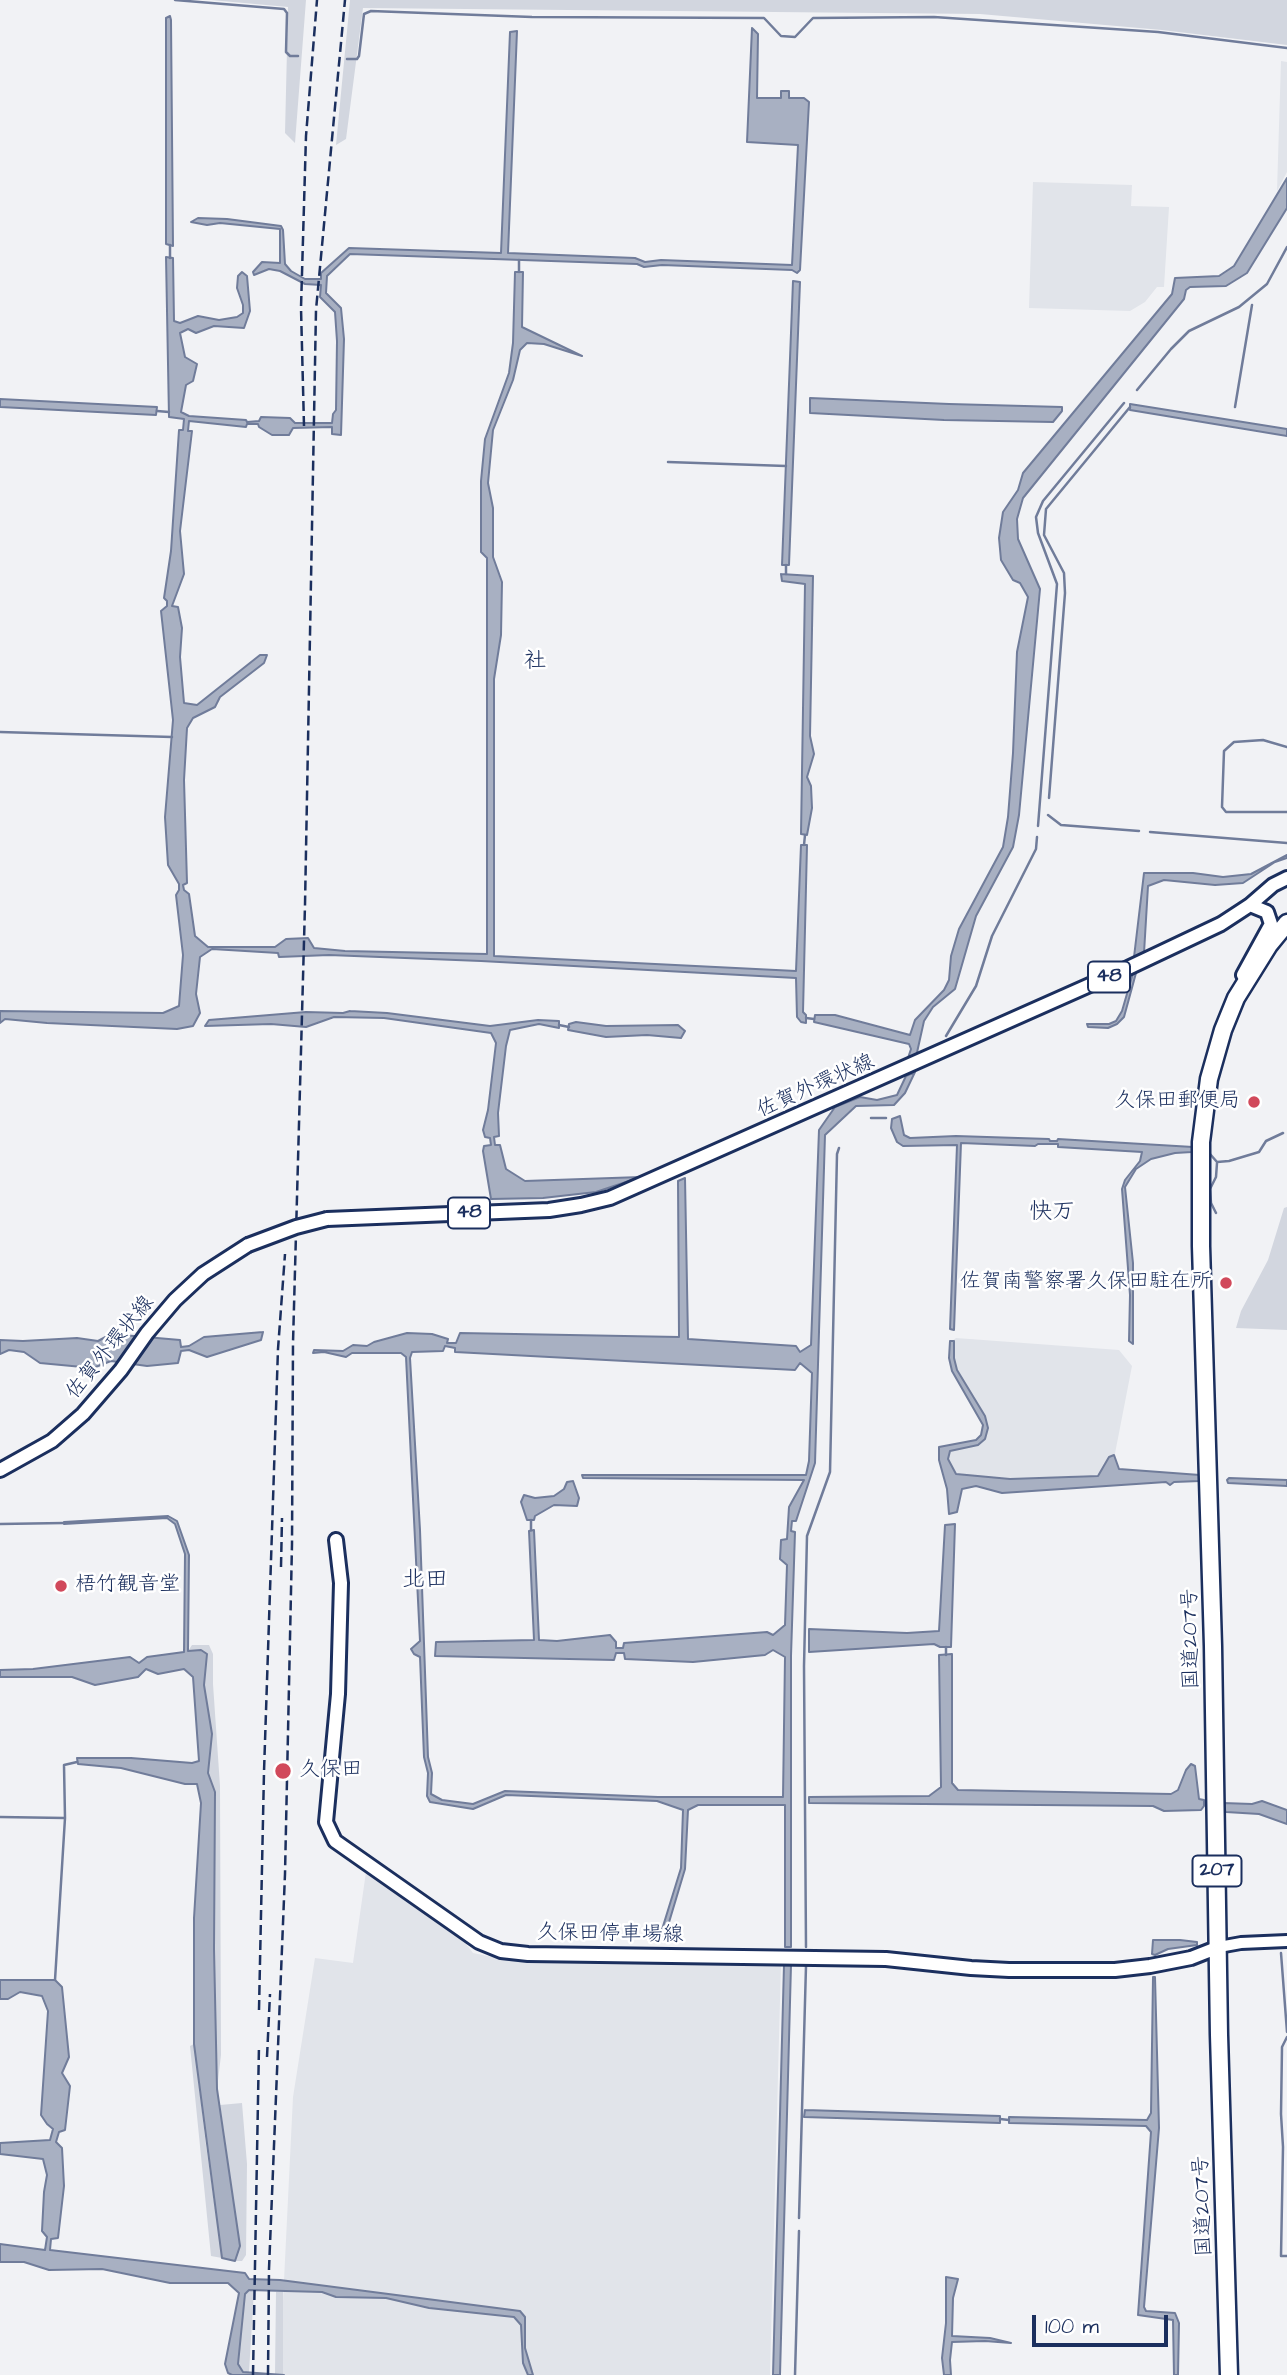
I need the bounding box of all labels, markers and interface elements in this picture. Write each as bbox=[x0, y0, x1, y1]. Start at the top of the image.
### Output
district label: 社 bbox=[524, 648, 546, 676]
road number: 48 bbox=[1088, 962, 1130, 993]
street label: 佐賀外環状線 bbox=[753, 1050, 879, 1124]
place label: 久保田郵便局 bbox=[1114, 1089, 1240, 1115]
marker: 久保田郵便局 bbox=[1246, 1094, 1262, 1110]
road number: 48 bbox=[448, 1198, 490, 1228]
district label: 快万 bbox=[1029, 1199, 1075, 1227]
place label: 佐賀南警察署久保田駐在所 bbox=[960, 1270, 1212, 1296]
marker: 佐賀南警察署久保田駐在所 bbox=[1218, 1275, 1234, 1291]
street label: 佐賀外環状線 bbox=[62, 1291, 160, 1405]
district label: 北田 bbox=[402, 1567, 448, 1595]
place label: 梧竹観音堂 bbox=[75, 1573, 180, 1599]
marker: 梧竹観音堂 bbox=[53, 1578, 69, 1594]
street label: 国道207号 bbox=[1179, 1588, 1205, 1690]
place label: 久保田 bbox=[299, 1758, 362, 1784]
marker: 久保田 bbox=[273, 1761, 293, 1781]
road number: 207 bbox=[1192, 1856, 1242, 1886]
street label: 久保田停車場線 bbox=[536, 1921, 684, 1949]
street label: 国道207号 bbox=[1190, 2155, 1218, 2257]
scale bar bbox=[1035, 2302, 1172, 2346]
text: 100 m bbox=[1045, 2312, 1099, 2341]

